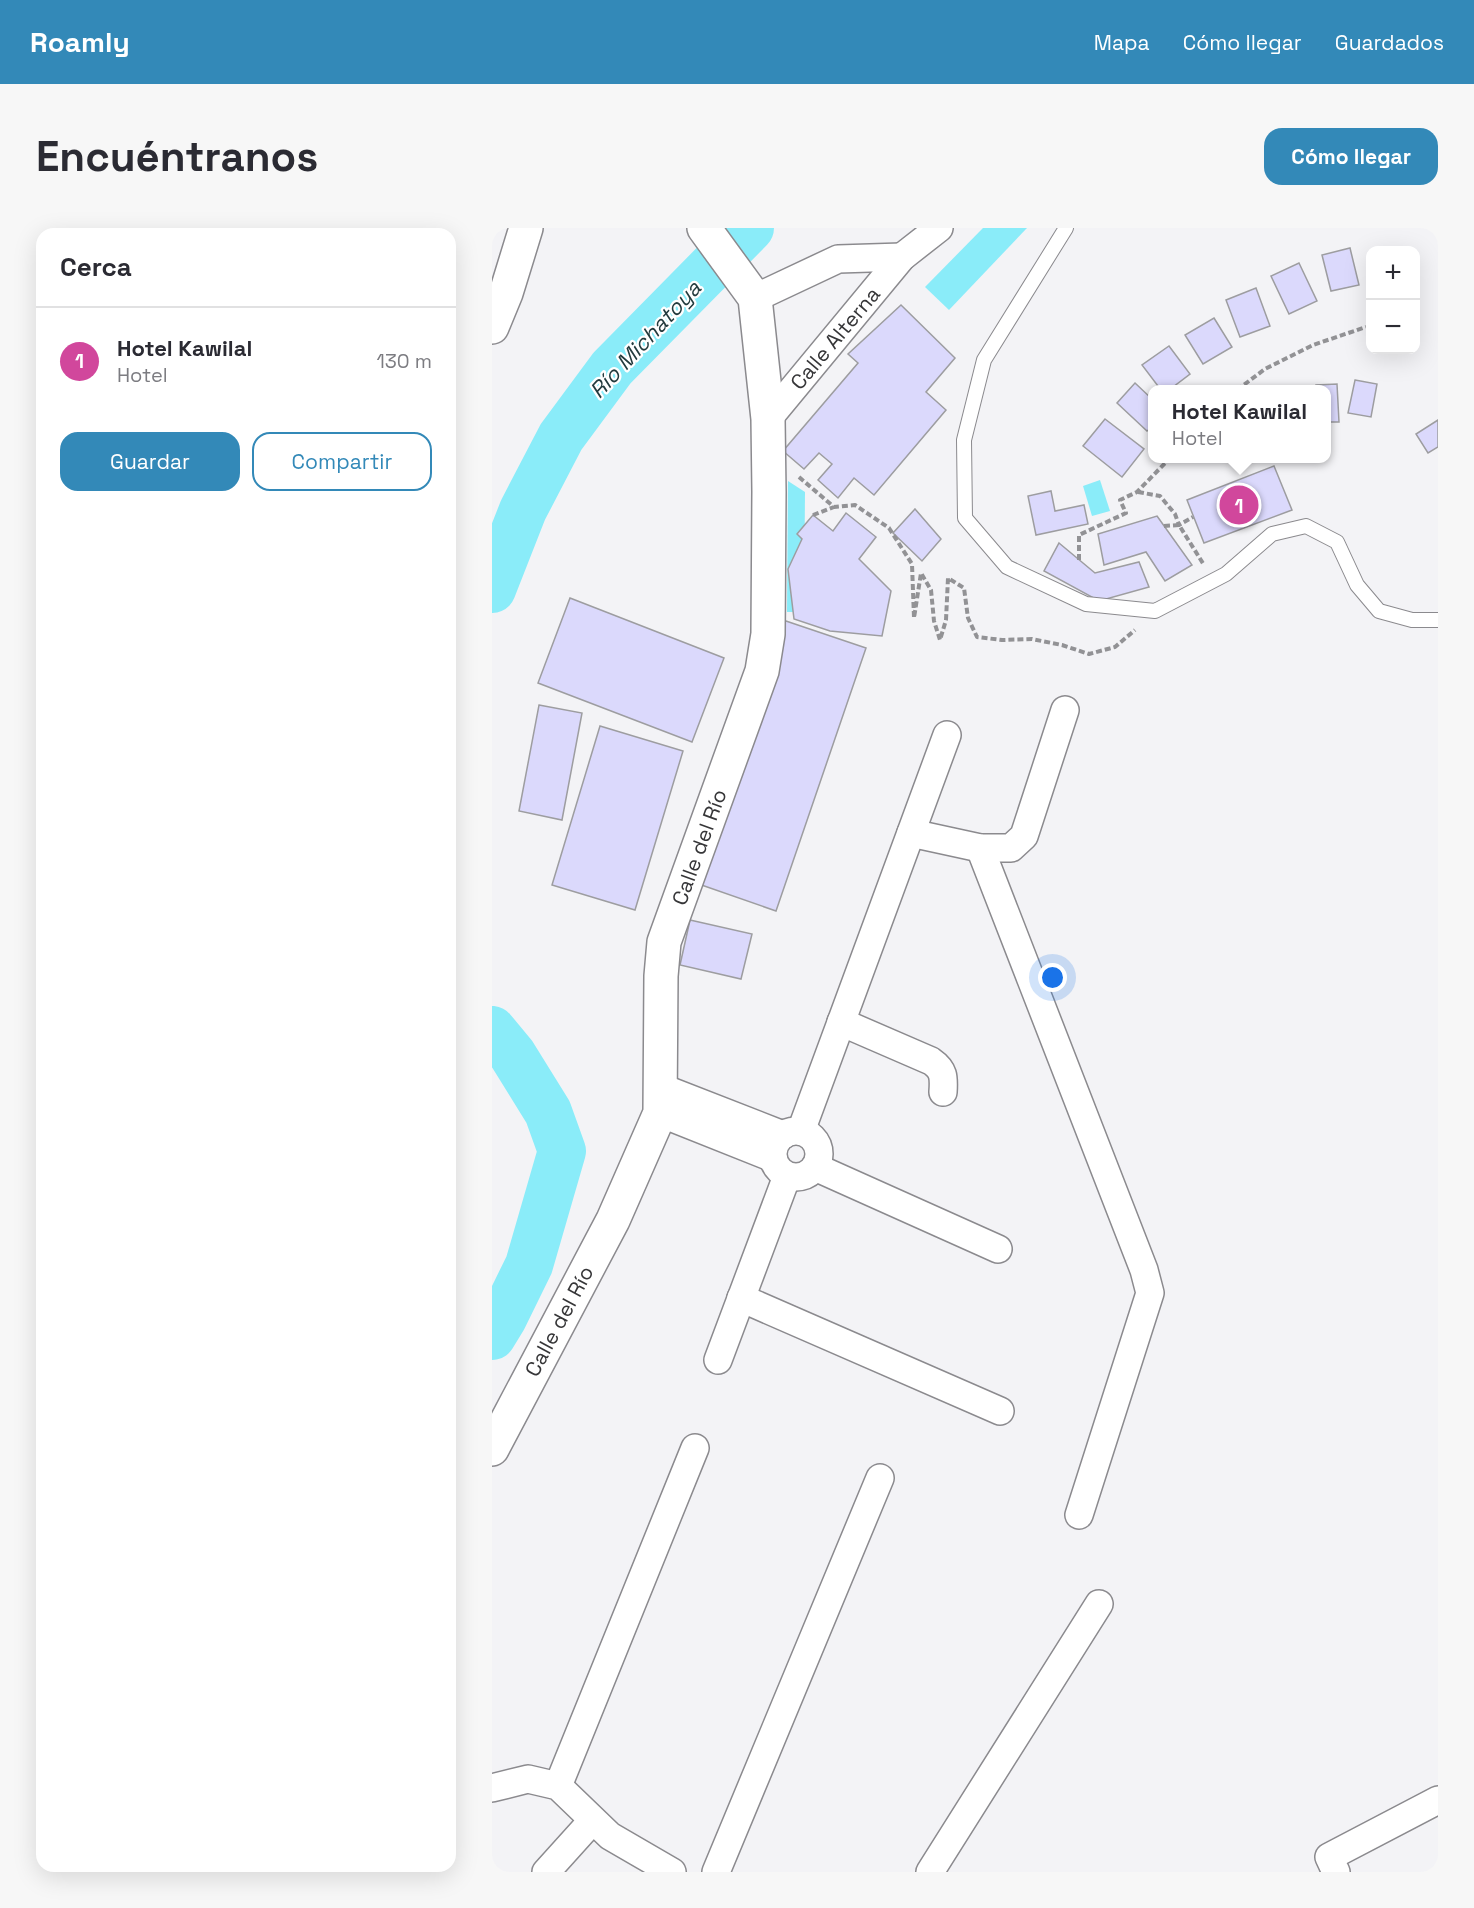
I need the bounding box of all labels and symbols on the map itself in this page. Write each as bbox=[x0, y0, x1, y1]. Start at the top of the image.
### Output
water label: Río Michatoya bbox=[583, 274, 707, 404]
street label: Calle Alterna bbox=[784, 281, 886, 395]
pin: 1 bbox=[1220, 482, 1258, 528]
street label: Calle del Río bbox=[666, 785, 732, 909]
your location bbox=[1038, 963, 1067, 992]
street label: Calle del Río bbox=[519, 1261, 599, 1381]

